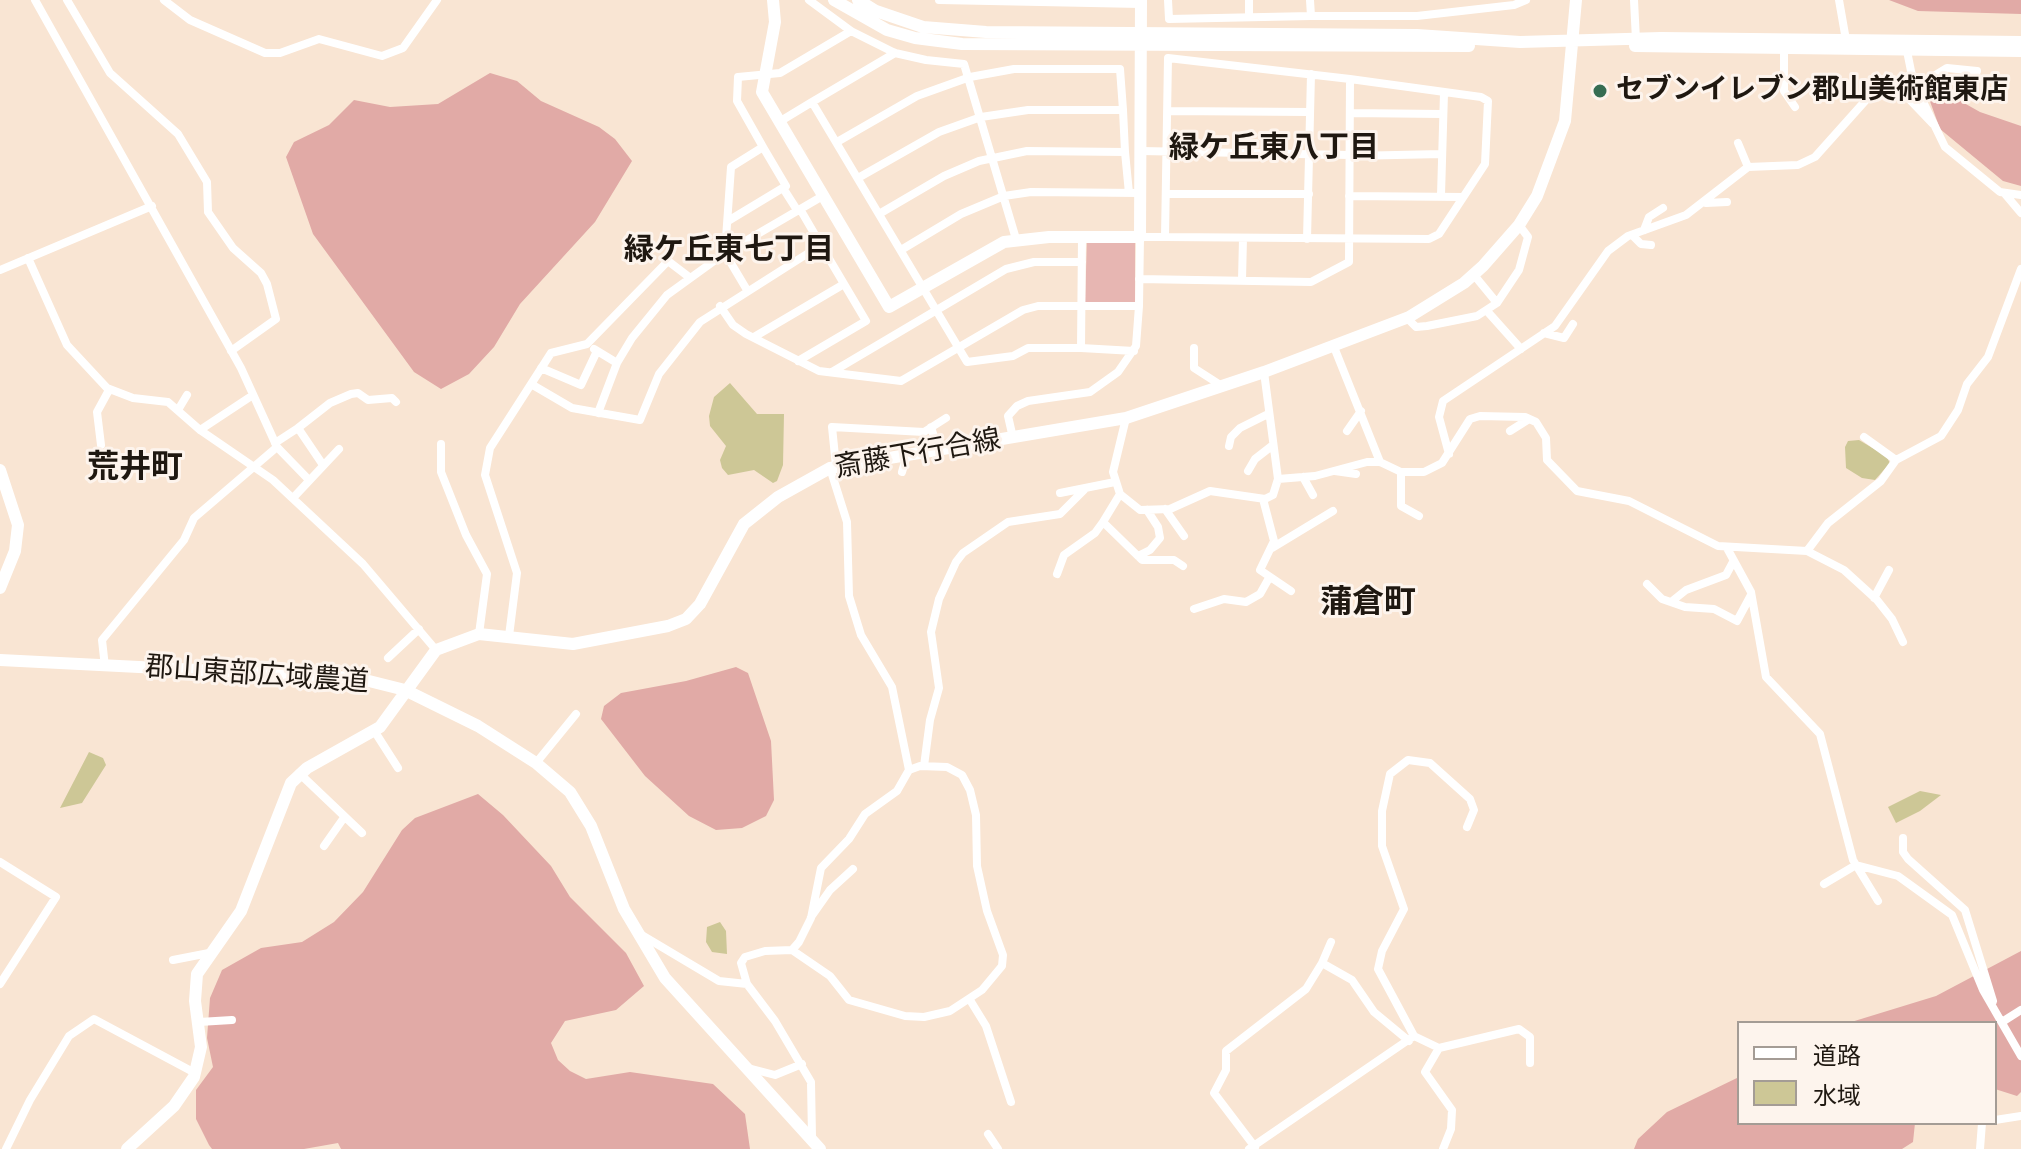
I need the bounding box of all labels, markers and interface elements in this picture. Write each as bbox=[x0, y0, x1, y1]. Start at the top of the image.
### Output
place label: セブンイレブン郡山美術館東店 bbox=[1616, 74, 2008, 108]
marker: セブンイレブン郡山美術館東店 bbox=[1591, 82, 1609, 100]
district label: 緑ケ丘東八丁目 bbox=[1169, 131, 1379, 167]
district label: 緑ケ丘東七丁目 bbox=[624, 233, 834, 269]
street label: 斎藤下行合線 bbox=[832, 424, 1004, 486]
district label: 荒井町 bbox=[87, 450, 183, 488]
district label: 蒲倉町 bbox=[1320, 585, 1416, 623]
street label: 郡山東部広域農道 bbox=[144, 651, 370, 701]
legend bbox=[1737, 1021, 1997, 1125]
text: 道路 bbox=[1813, 1042, 1861, 1070]
text: 水域 bbox=[1813, 1082, 1861, 1110]

